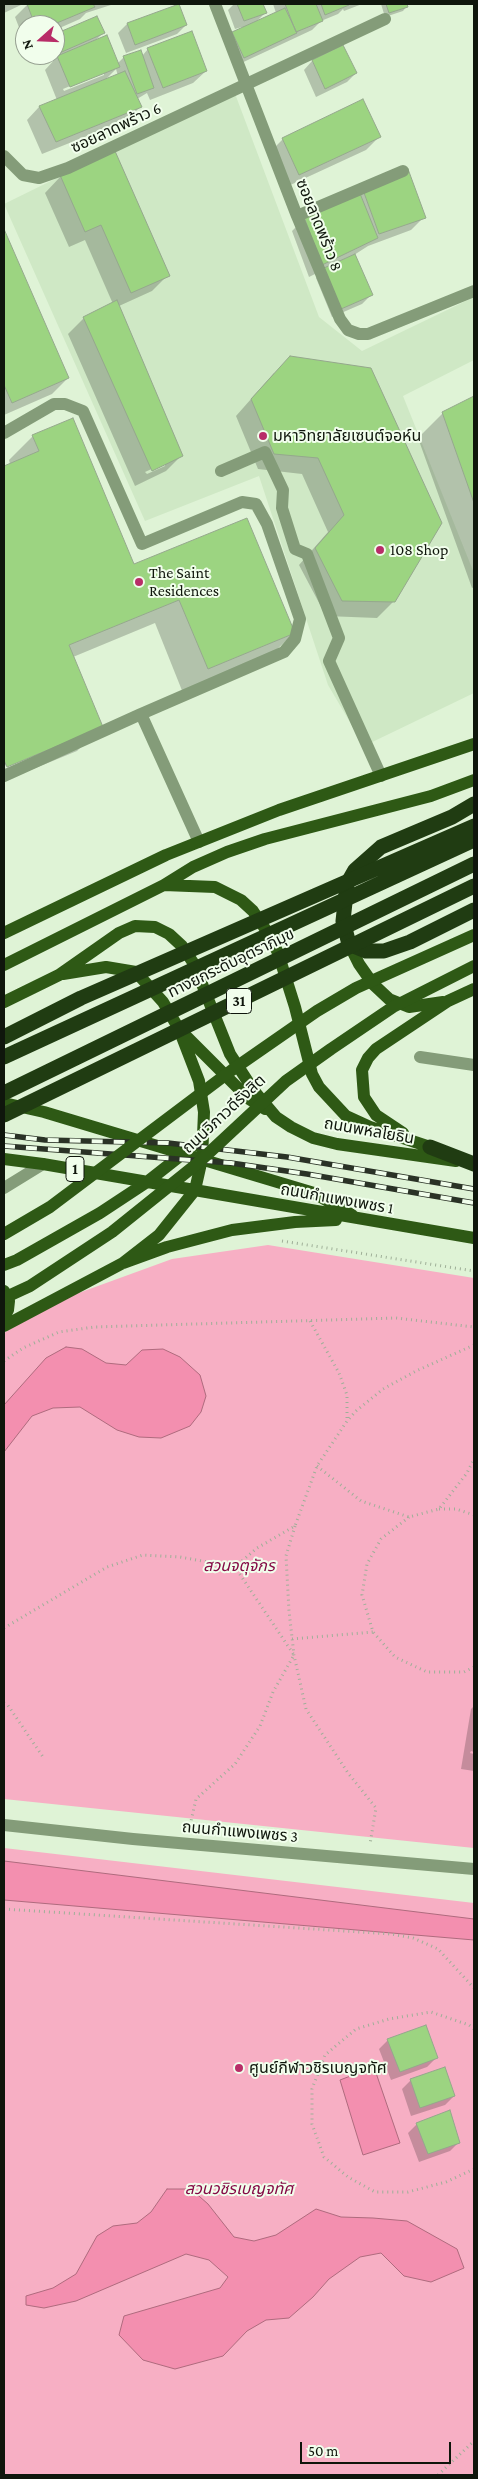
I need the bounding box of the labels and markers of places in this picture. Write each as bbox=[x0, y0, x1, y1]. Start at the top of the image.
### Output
place label: มหาวิทยาลัยเซนต์จอห์น bbox=[273, 426, 421, 446]
marker: มหาวิทยาลัยเซนต์จอห์น bbox=[257, 430, 269, 442]
place label: 108 Shop bbox=[390, 540, 448, 560]
marker: 108 Shop bbox=[374, 544, 386, 556]
place label: The Saint Residences bbox=[149, 563, 219, 601]
marker: The Saint Residences bbox=[133, 576, 145, 588]
place label: ศูนย์กีฬาวชิรเบญจทัศ bbox=[249, 2058, 387, 2078]
marker: ศูนย์กีฬาวชิรเบญจทัศ bbox=[233, 2062, 245, 2074]

